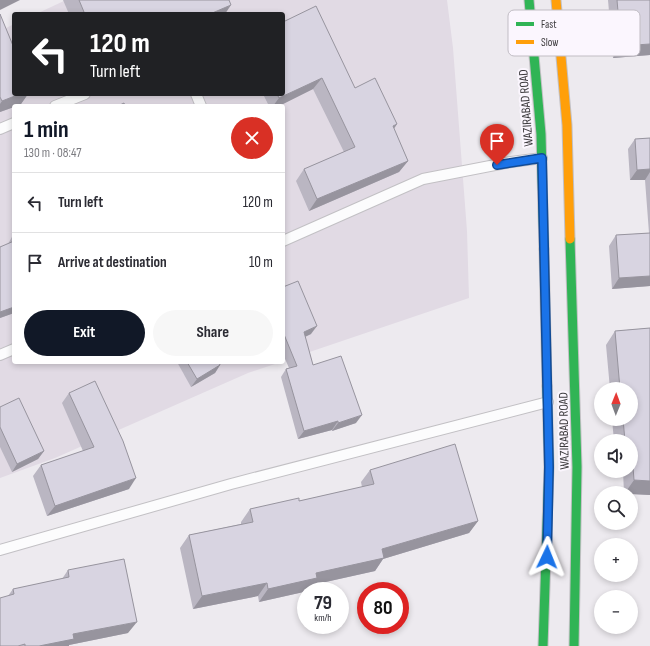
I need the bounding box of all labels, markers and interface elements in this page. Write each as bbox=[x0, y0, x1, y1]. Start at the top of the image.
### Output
legend bbox=[508, 10, 640, 56]
text: Fast bbox=[541, 18, 557, 31]
text: 120 m bbox=[90, 27, 150, 60]
icon: left bbox=[24, 28, 76, 80]
text: Slow bbox=[541, 36, 558, 49]
text: Turn left bbox=[90, 61, 141, 82]
street label: WAZIRABAD ROAD bbox=[515, 69, 537, 147]
text: 1 min bbox=[24, 115, 69, 144]
button: close bbox=[231, 117, 273, 159]
pin bbox=[480, 124, 514, 165]
icon: arrive bbox=[486, 130, 508, 152]
text: 130 m · 08:47 bbox=[24, 145, 81, 161]
icon: left bbox=[24, 192, 46, 214]
text: Turn left bbox=[58, 193, 103, 212]
text: 120 m bbox=[243, 193, 273, 212]
icon: arrive bbox=[24, 252, 46, 274]
text: Arrive at destination bbox=[58, 253, 167, 272]
text: 10 m bbox=[249, 253, 273, 272]
button: Exit bbox=[24, 310, 145, 356]
button: Share bbox=[153, 310, 273, 356]
north arrow bbox=[594, 382, 638, 426]
map controls bbox=[594, 382, 638, 634]
street label: WAZIRABAD ROAD bbox=[555, 392, 573, 470]
button: sound bbox=[594, 434, 638, 478]
button: search bbox=[594, 486, 638, 530]
position arrow bbox=[526, 536, 568, 578]
button: + bbox=[594, 538, 638, 582]
speed limit sign: 80 bbox=[357, 582, 409, 634]
button: − bbox=[594, 590, 638, 634]
text: 79 bbox=[314, 591, 332, 615]
text: km/h bbox=[314, 612, 332, 624]

